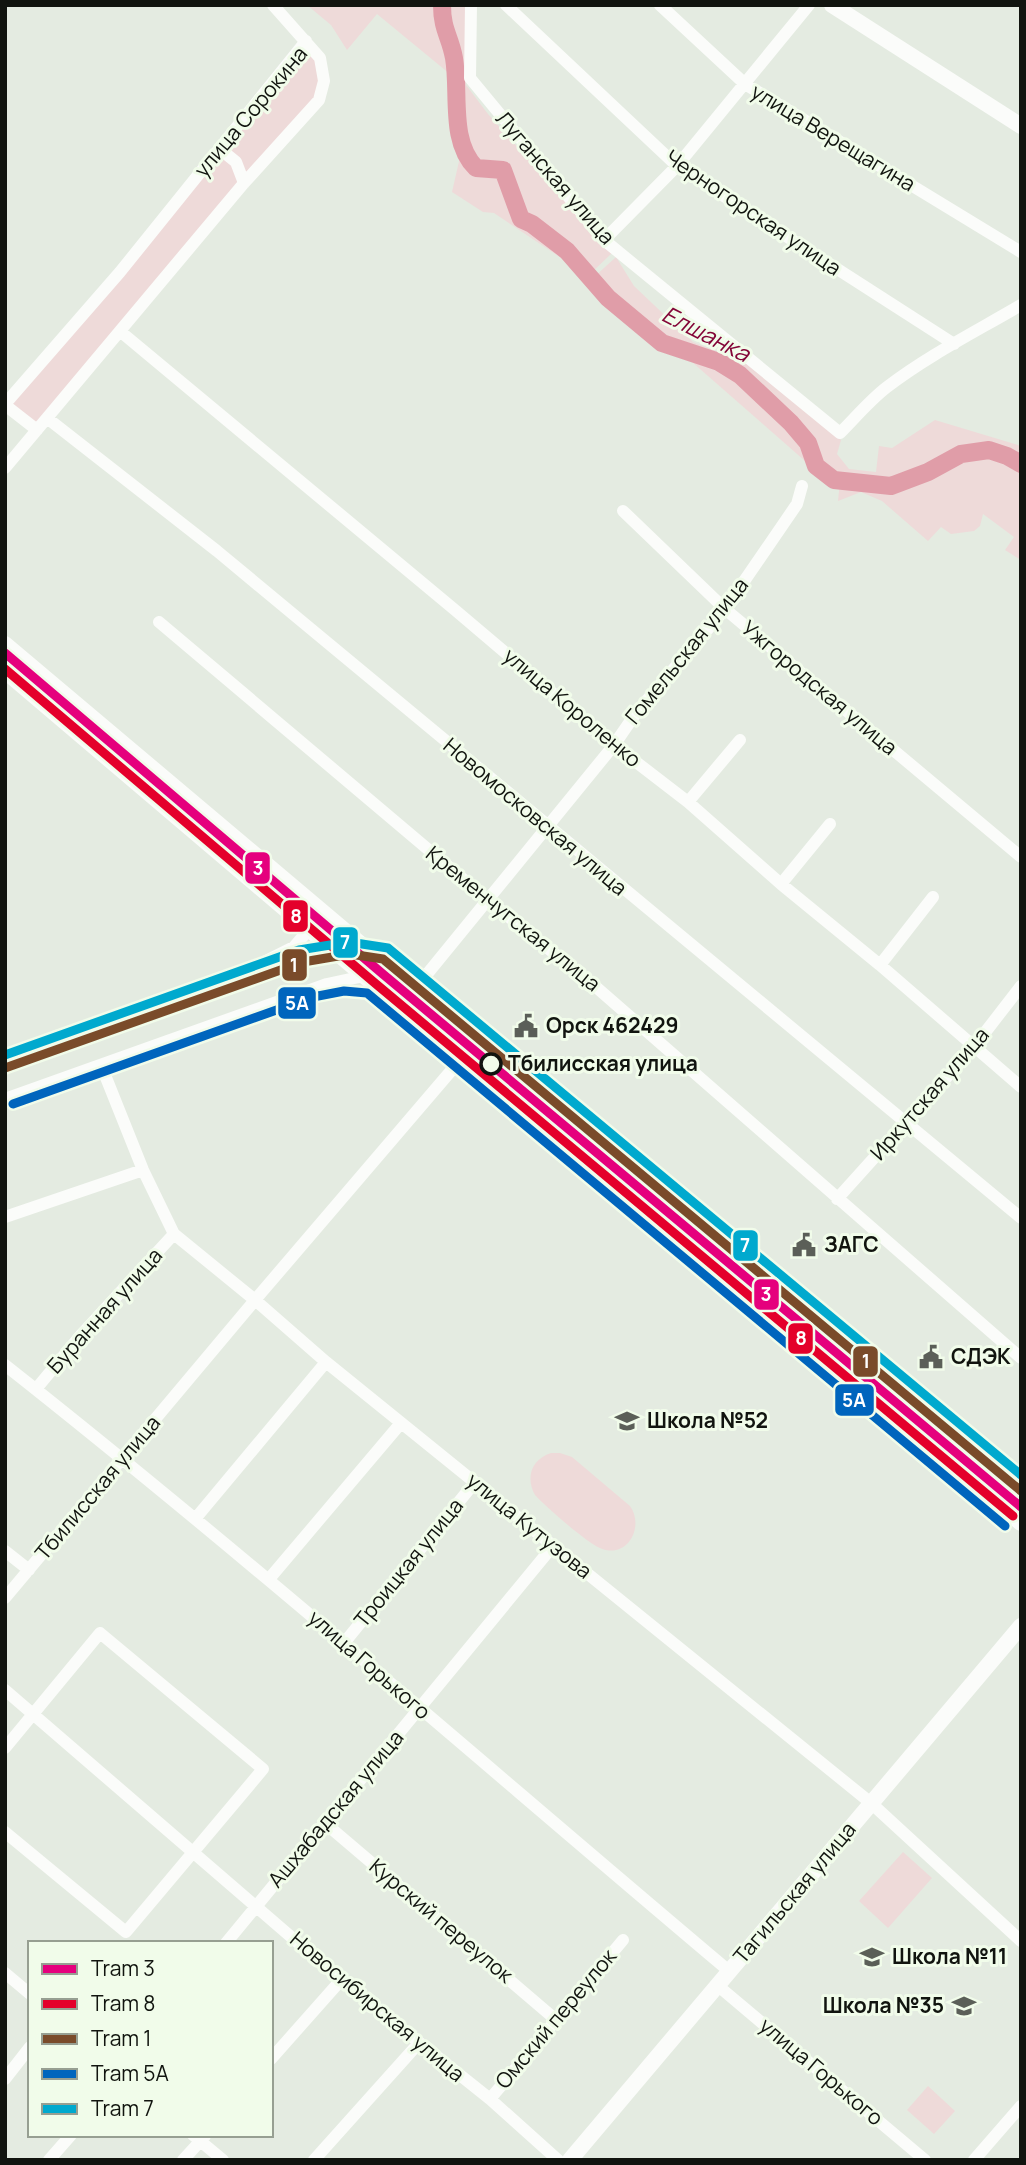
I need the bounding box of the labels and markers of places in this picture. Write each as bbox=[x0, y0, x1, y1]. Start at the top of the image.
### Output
place label: Орск 462429 bbox=[546, 1011, 679, 1039]
public building icon: Орск 462429 bbox=[512, 1012, 540, 1040]
place label: Тбилисская улица bbox=[508, 1049, 698, 1077]
marker: Тбилисская улица bbox=[480, 1053, 502, 1075]
place label: ЗАГС bbox=[824, 1230, 879, 1258]
public building icon: ЗАГС bbox=[790, 1231, 818, 1259]
place label: СДЭК bbox=[951, 1342, 1011, 1370]
public building icon: СДЭК bbox=[917, 1343, 945, 1371]
place label: Школа №52 bbox=[647, 1406, 768, 1434]
school or university icon: Школа №52 bbox=[613, 1407, 641, 1435]
place label: Школа №11 bbox=[892, 1942, 1007, 1970]
school or university icon: Школа №11 bbox=[858, 1943, 886, 1971]
place label: Школа №35 bbox=[823, 1991, 944, 2019]
school or university icon: Школа №35 bbox=[950, 1992, 978, 2020]

